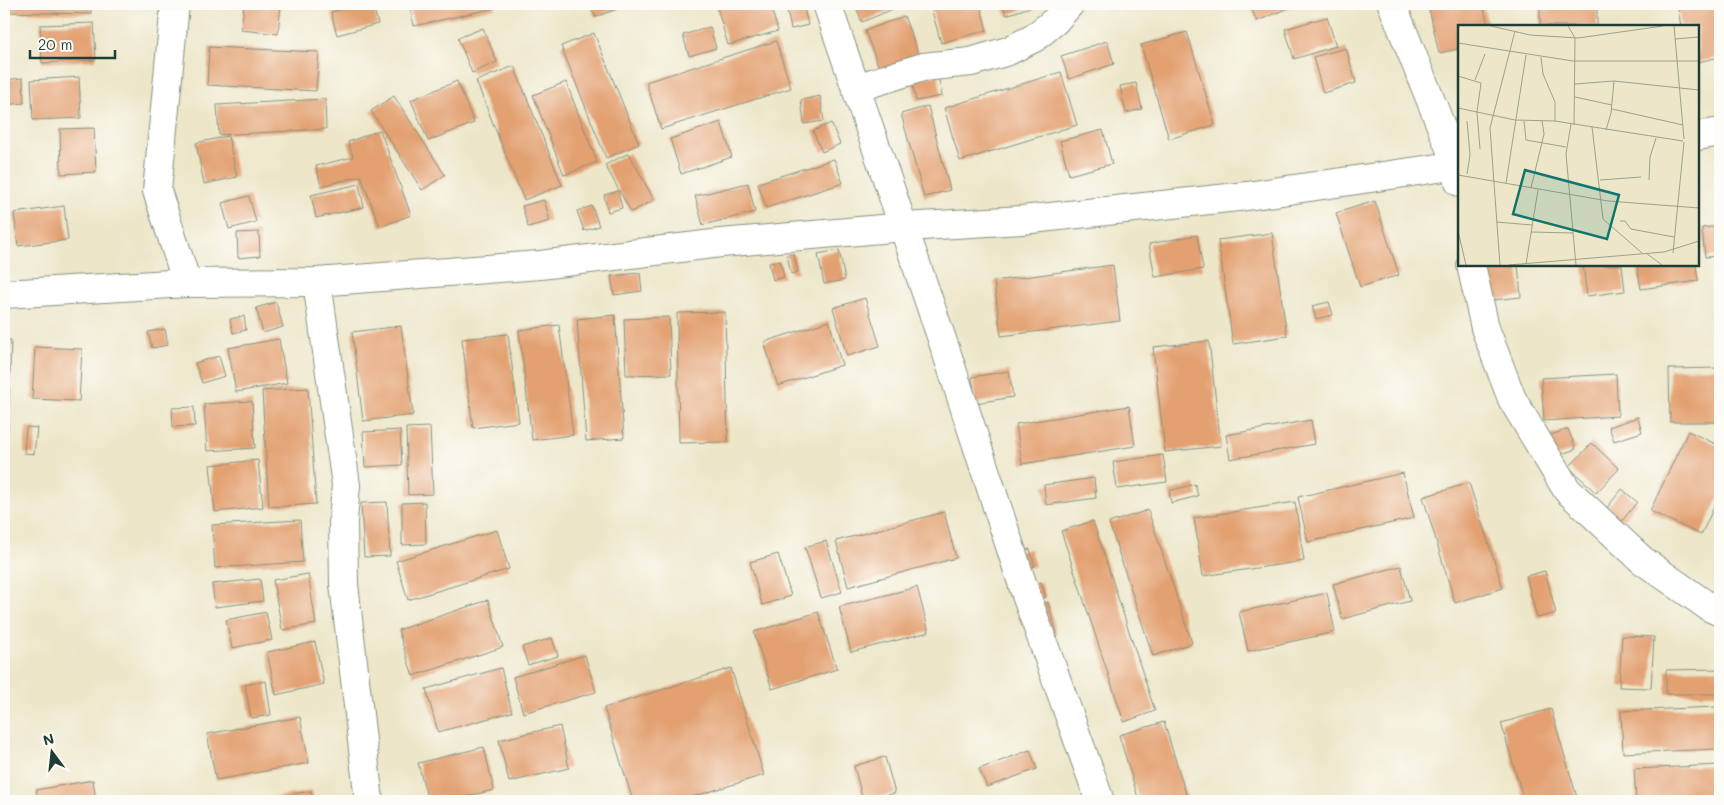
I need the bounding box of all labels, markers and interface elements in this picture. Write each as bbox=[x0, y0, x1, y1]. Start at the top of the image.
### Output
inset map bbox=[1458, 25, 1699, 266]
scale bar bbox=[30, 28, 115, 60]
text: 20 m bbox=[38, 34, 72, 54]
north arrow bbox=[28, 728, 78, 778]
text: N bbox=[41, 728, 56, 750]

